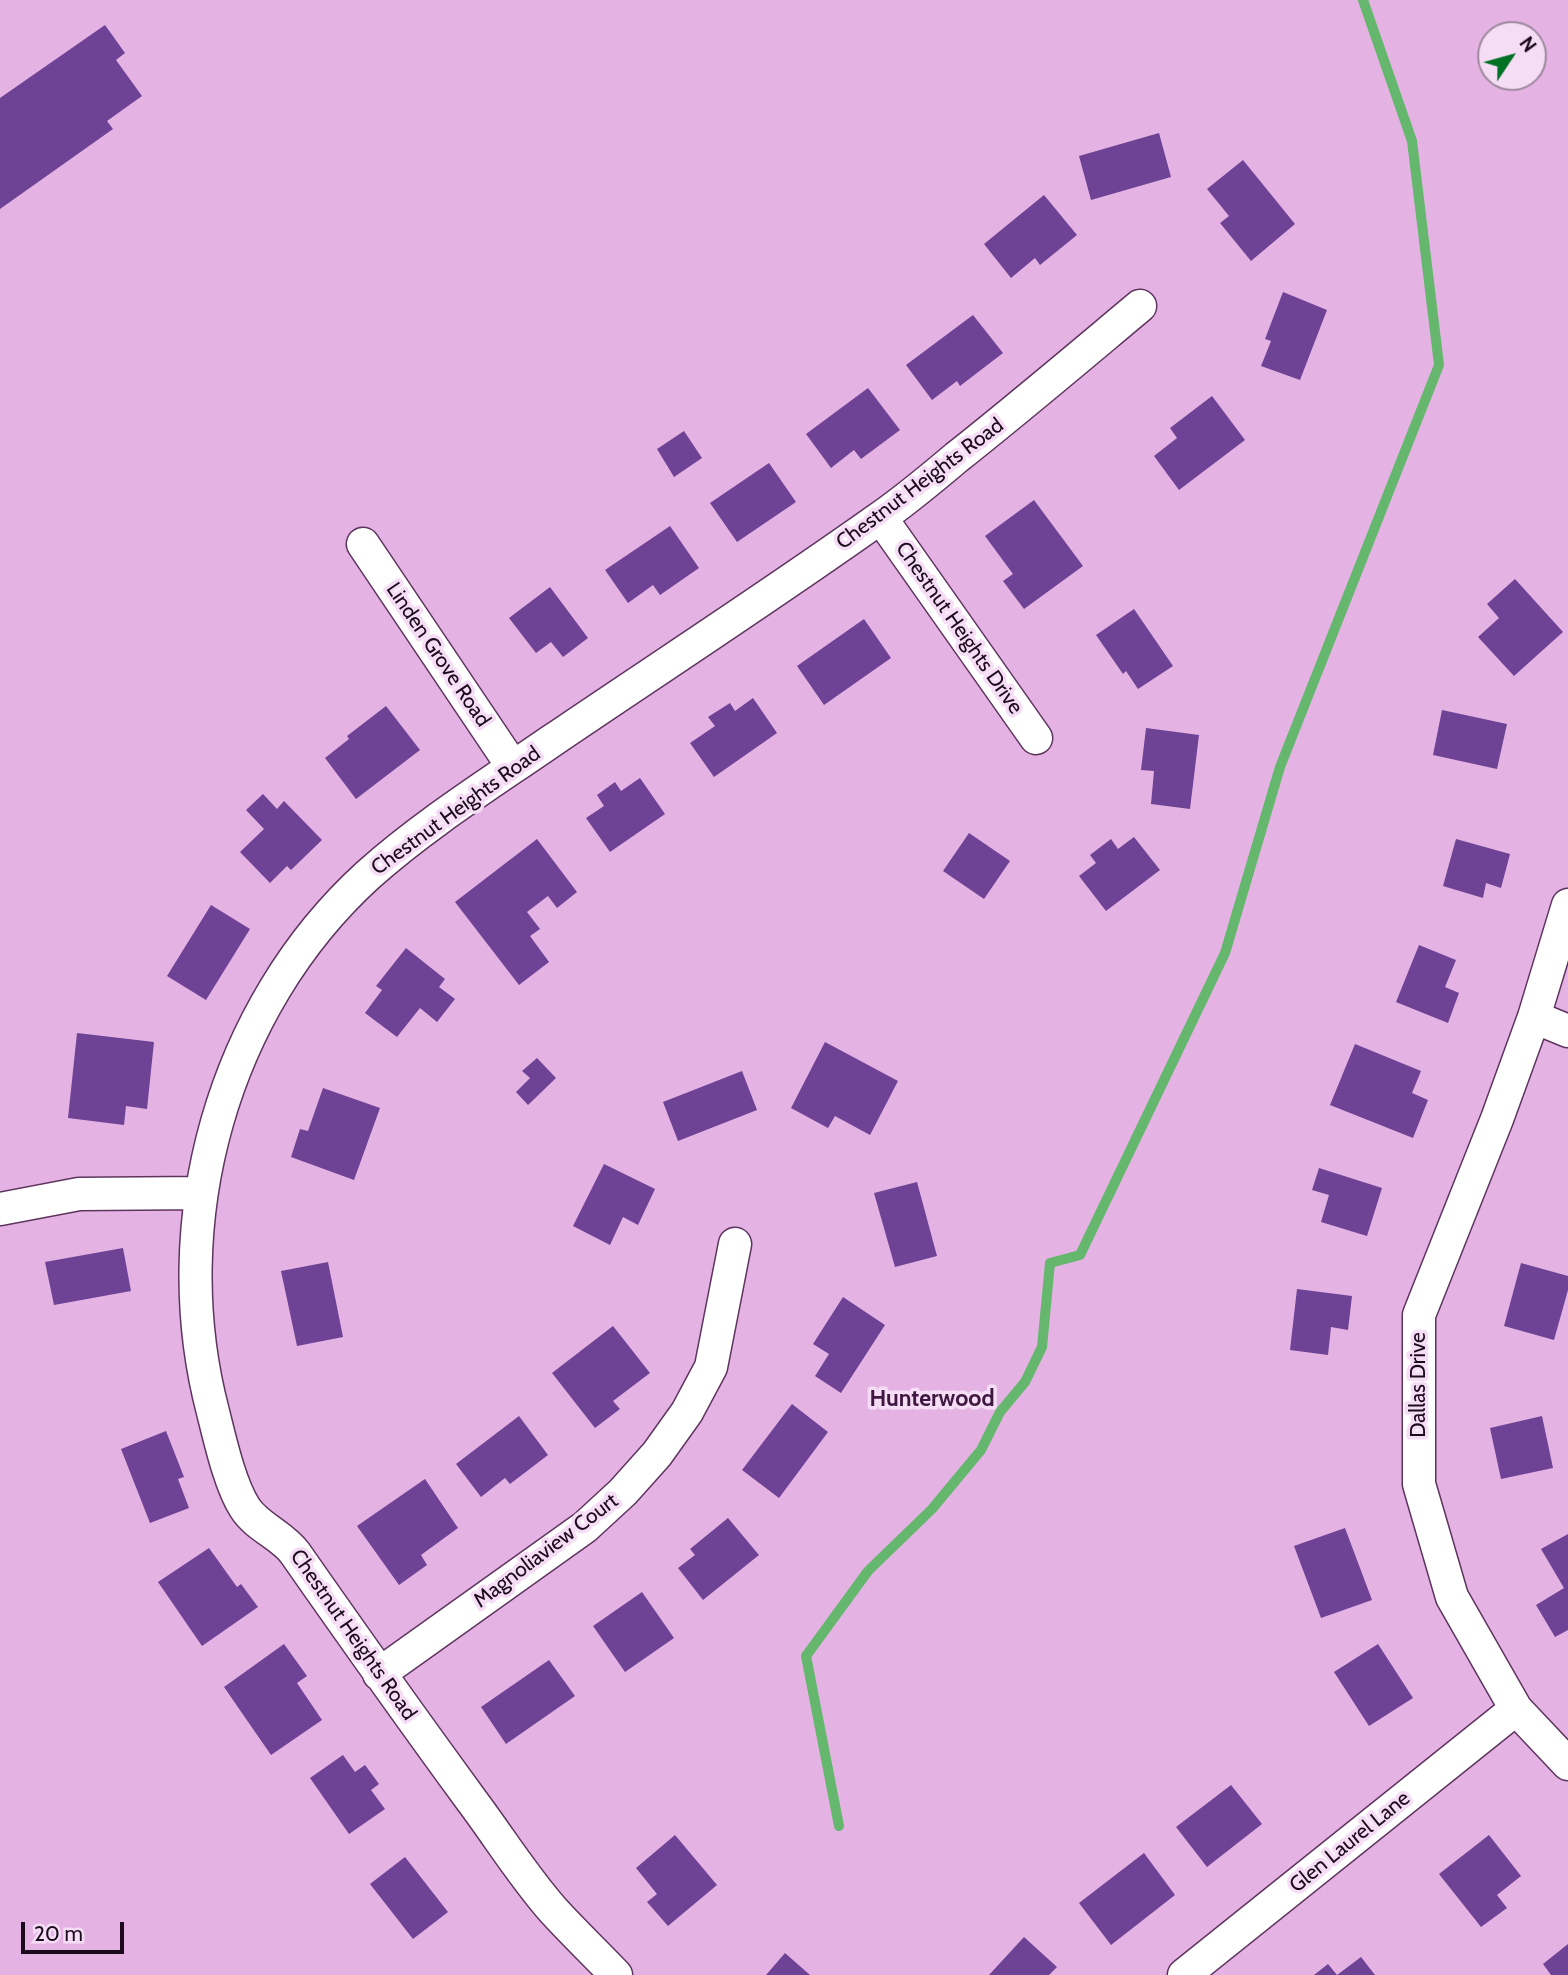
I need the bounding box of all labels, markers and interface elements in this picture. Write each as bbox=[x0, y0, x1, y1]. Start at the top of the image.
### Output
north arrow bbox=[1477, 21, 1547, 91]
text: N bbox=[1515, 32, 1541, 57]
street label: Chestnut Heights Road bbox=[831, 413, 1009, 555]
street label: Chestnut Heights Drive bbox=[890, 537, 1028, 719]
street label: Linden Grove Road bbox=[380, 578, 496, 732]
street label: Chestnut Heights Road bbox=[367, 741, 545, 881]
street label: Dallas Drive bbox=[1406, 1332, 1432, 1438]
district label: Hunterwood bbox=[869, 1385, 995, 1413]
street label: Magnoliaview Court bbox=[469, 1489, 623, 1613]
street label: Chestnut Heights Road bbox=[285, 1545, 421, 1725]
street label: Glen Laurel Lane bbox=[1285, 1786, 1415, 1898]
scale bar bbox=[24, 1909, 128, 1953]
text: 20 m bbox=[34, 1921, 83, 1946]

